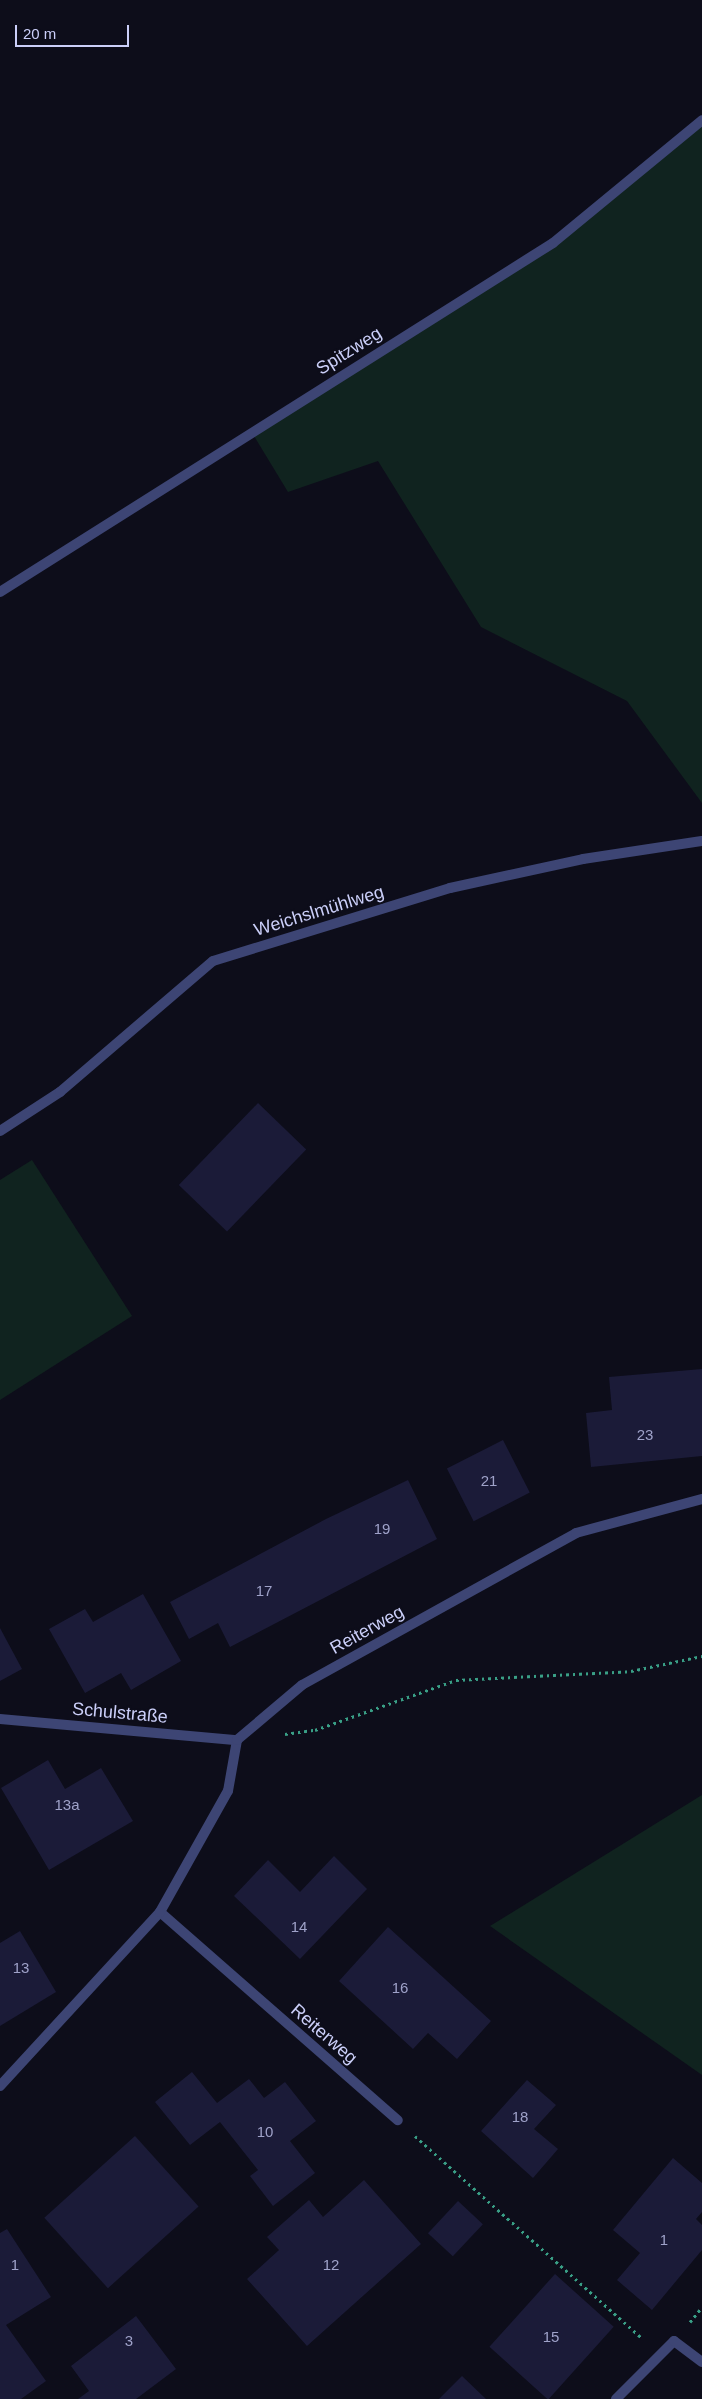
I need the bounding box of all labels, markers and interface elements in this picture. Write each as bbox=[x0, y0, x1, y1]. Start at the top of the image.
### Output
scale bar bbox=[18, 15, 131, 47]
text: 20 m bbox=[23, 25, 56, 42]
street label: Spitzweg bbox=[312, 322, 386, 380]
street label: Weichslmühlweg bbox=[251, 881, 387, 941]
house number: 23 bbox=[637, 1426, 653, 1444]
house number: 21 bbox=[481, 1472, 497, 1490]
house number: 19 bbox=[374, 1520, 390, 1538]
house number: 17 bbox=[256, 1582, 272, 1600]
street label: Reiterweg bbox=[326, 1601, 408, 1659]
street label: Schulstraße bbox=[71, 1698, 169, 1728]
house number: 13a bbox=[54, 1796, 80, 1814]
house number: 14 bbox=[291, 1918, 307, 1936]
house number: 13 bbox=[13, 1959, 29, 1977]
house number: 16 bbox=[392, 1979, 408, 1997]
street label: Reiterweg bbox=[286, 1999, 362, 2069]
house number: 18 bbox=[512, 2108, 528, 2126]
house number: 10 bbox=[257, 2123, 273, 2141]
house number: 1 bbox=[660, 2231, 668, 2249]
house number: 1 bbox=[11, 2256, 19, 2274]
house number: 12 bbox=[323, 2256, 339, 2274]
house number: 15 bbox=[543, 2328, 559, 2346]
house number: 3 bbox=[125, 2332, 133, 2350]

